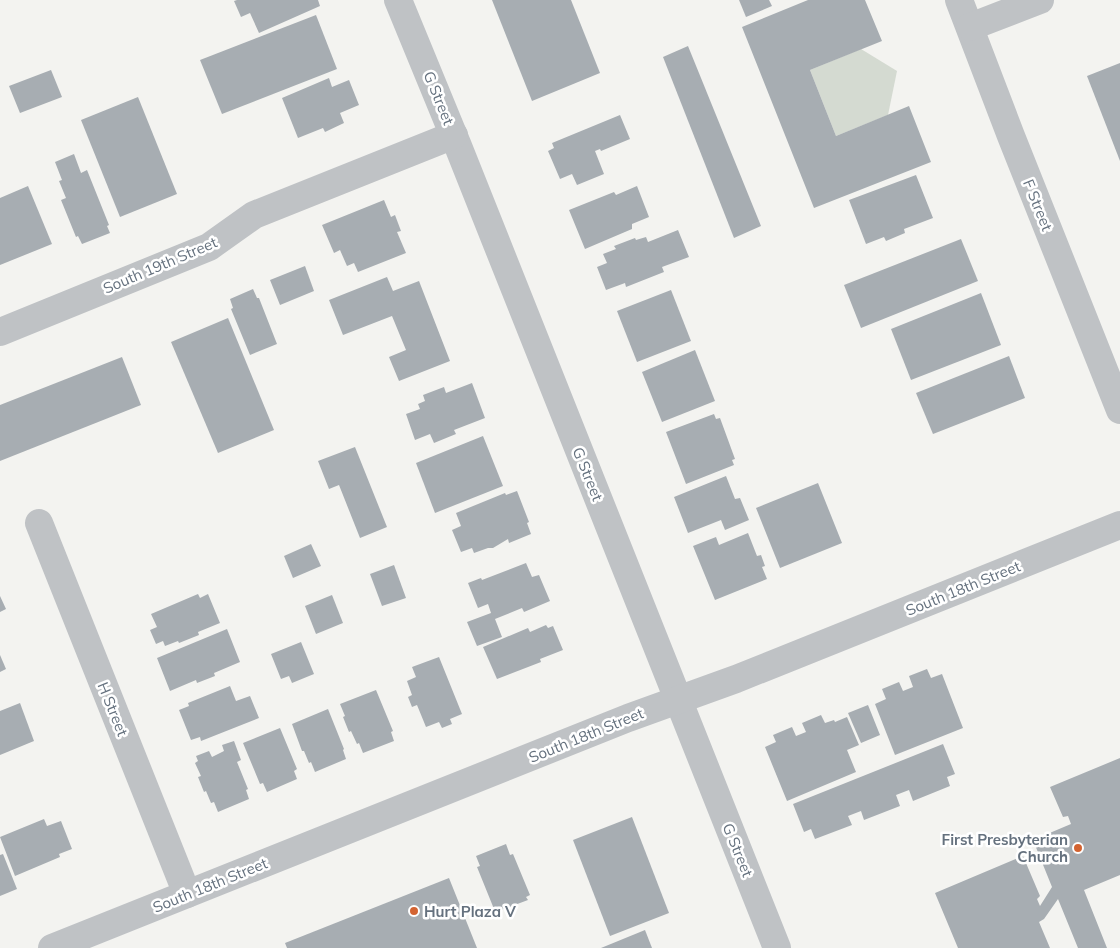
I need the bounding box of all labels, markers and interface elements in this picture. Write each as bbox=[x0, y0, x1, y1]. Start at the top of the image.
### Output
street label: G Street bbox=[420, 68, 458, 128]
street label: F Street bbox=[1019, 176, 1057, 234]
street label: South 19th Street bbox=[100, 232, 220, 298]
street label: G Street bbox=[569, 444, 607, 504]
street label: South 18th Street bbox=[903, 556, 1023, 620]
street label: H Street bbox=[94, 679, 132, 739]
street label: South 18th Street bbox=[526, 703, 646, 767]
street label: G Street bbox=[719, 820, 757, 880]
place label: First Presbyterian Church bbox=[942, 830, 1068, 866]
marker: First Presbyterian Church bbox=[1072, 842, 1084, 854]
street label: South 18th Street bbox=[150, 853, 270, 917]
place label: Hurt Plaza V bbox=[424, 902, 516, 921]
marker: Hurt Plaza V bbox=[408, 905, 420, 917]

